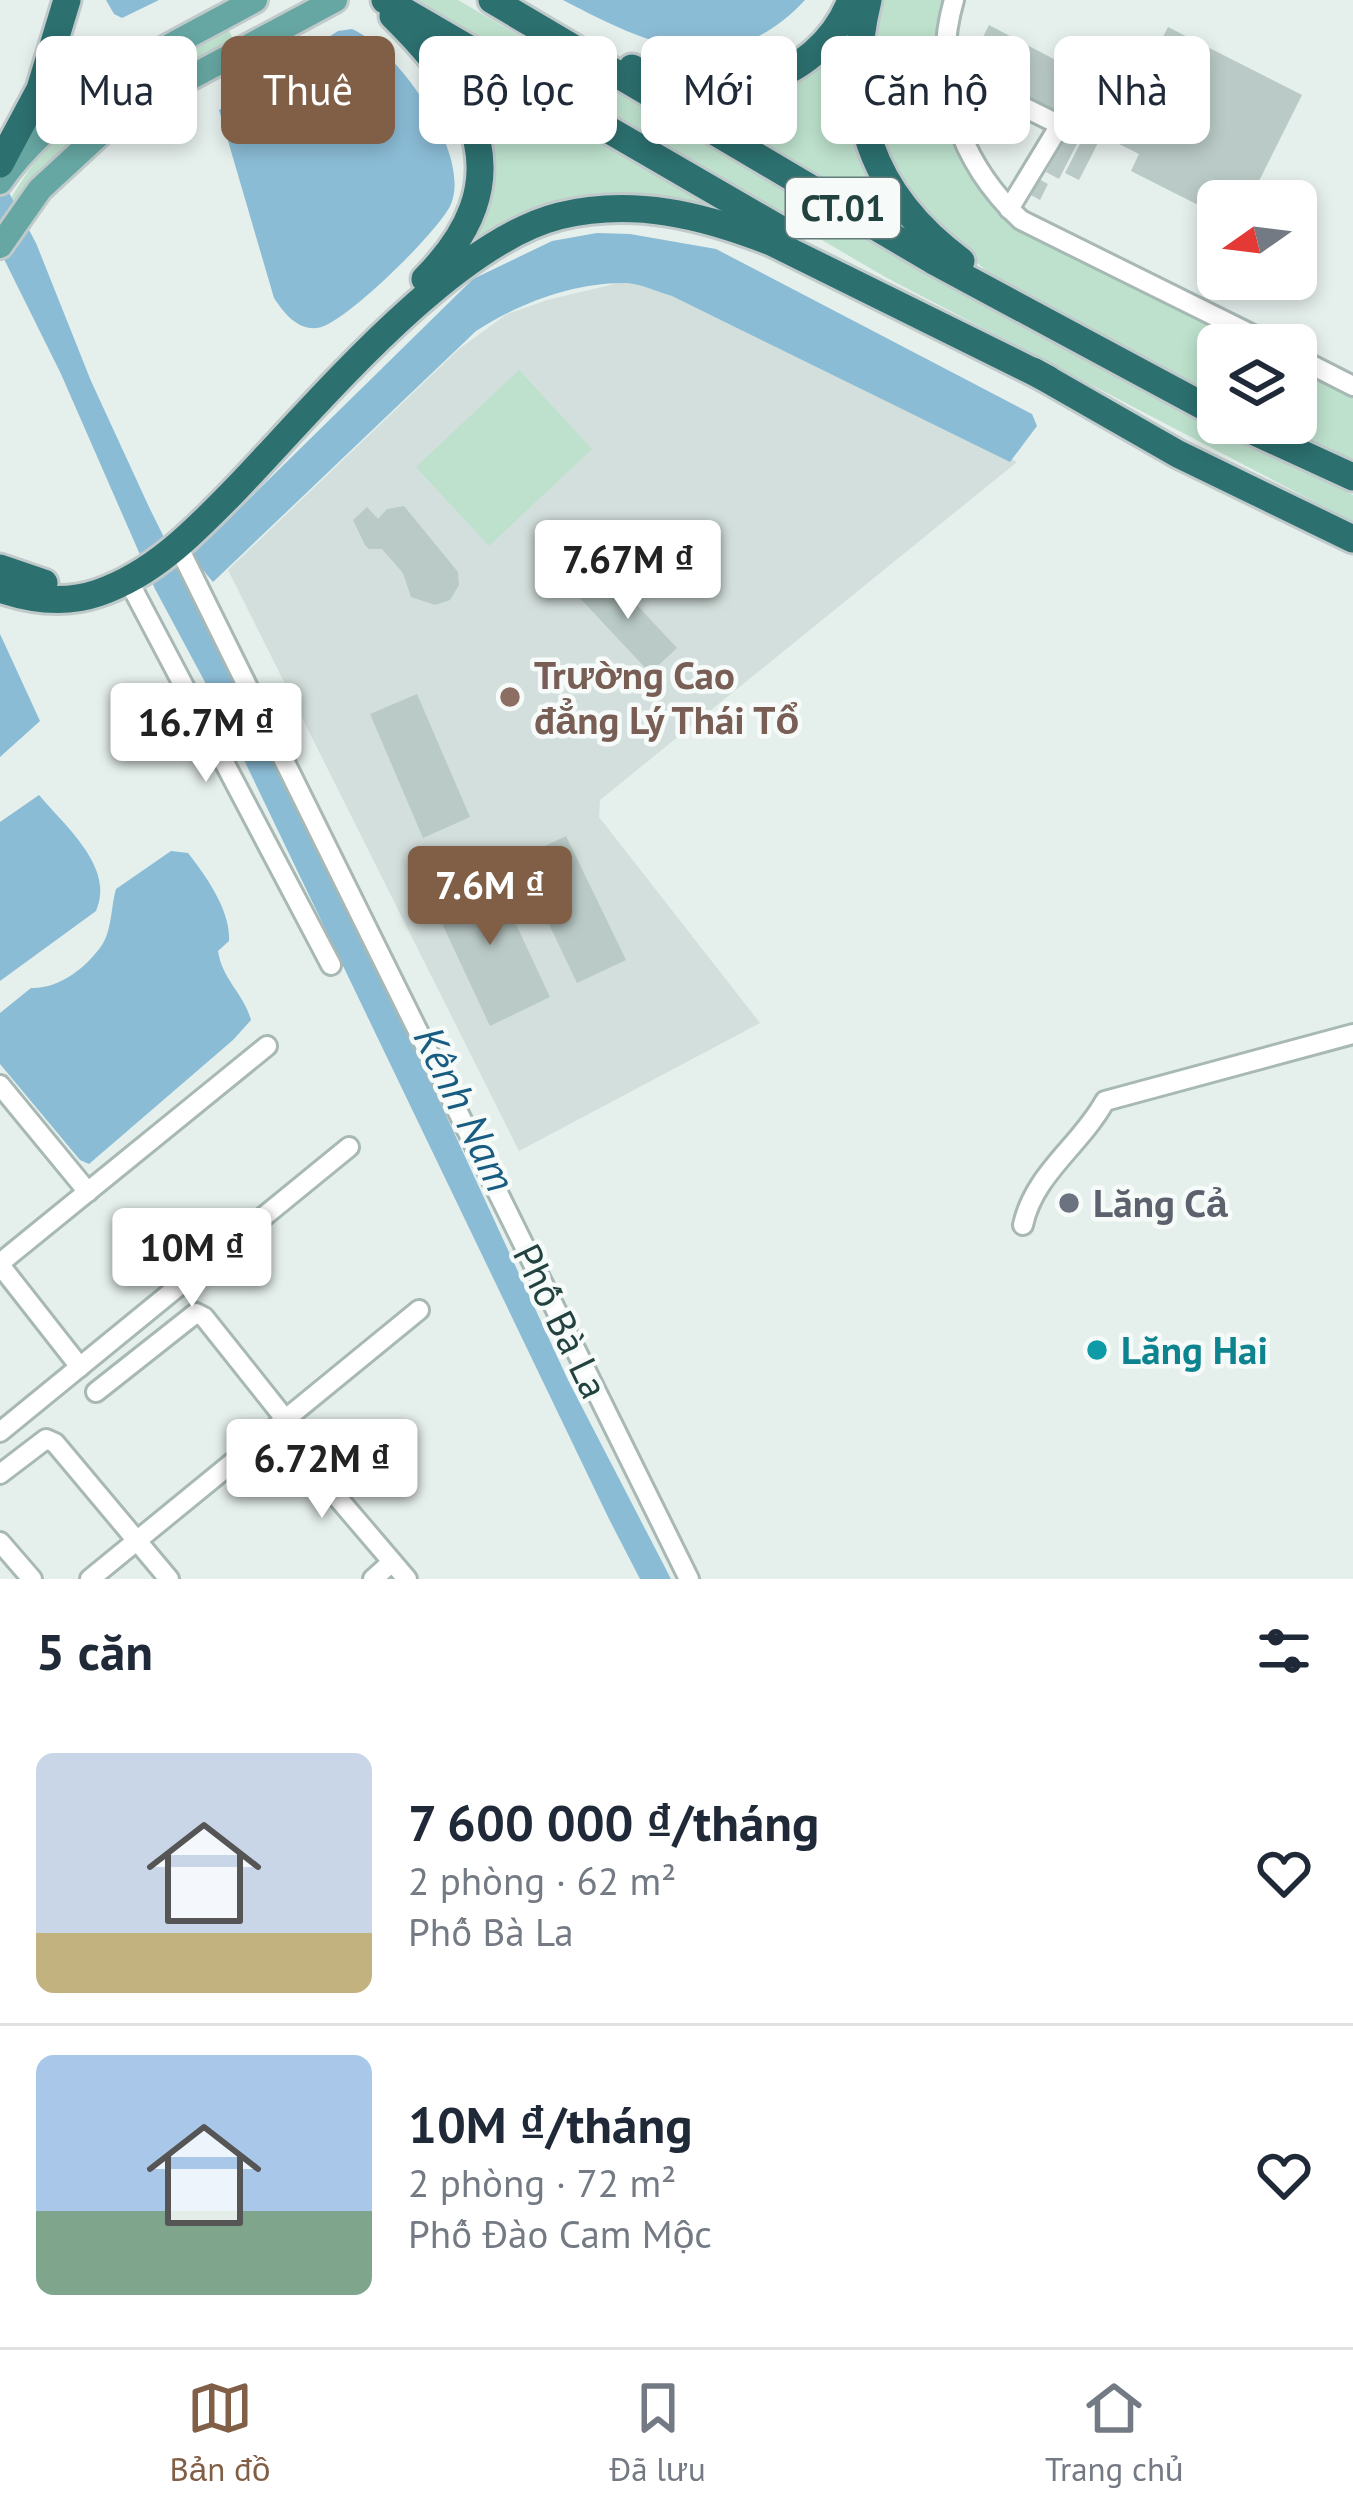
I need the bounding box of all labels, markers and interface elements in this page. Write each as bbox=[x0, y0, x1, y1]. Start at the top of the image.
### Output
chip: Mua bbox=[36, 36, 197, 144]
chip: Thuê bbox=[221, 36, 395, 144]
chip: Bộ lọc bbox=[419, 36, 617, 144]
chip: Mới bbox=[641, 36, 797, 144]
chip: Căn hộ bbox=[821, 36, 1030, 144]
chip: Nhà bbox=[1054, 36, 1210, 144]
road number: CT.01 bbox=[786, 178, 900, 238]
north arrow bbox=[1197, 180, 1317, 300]
map controls bbox=[1197, 180, 1317, 444]
button: layers bbox=[1197, 324, 1317, 444]
pin: 7.67M ₫ bbox=[517, 520, 739, 622]
text: 7.67M ₫ bbox=[562, 533, 694, 584]
place label: Trường Cao đẳng Lý Thái Tổ bbox=[534, 649, 799, 745]
pin: 16.7M ₫ bbox=[95, 683, 317, 785]
marker: Trường Cao đẳng Lý Thái Tổ bbox=[497, 684, 523, 710]
text: 16.7M ₫ bbox=[137, 696, 275, 747]
pin: 7.6M ₫ bbox=[392, 846, 588, 948]
text: 7.6M ₫ bbox=[435, 859, 545, 910]
water label: Kênh Nam bbox=[402, 1017, 529, 1201]
place label: Lăng Cả bbox=[1093, 1177, 1228, 1228]
marker: Lăng Cả bbox=[1056, 1190, 1082, 1216]
pin: 10M ₫ bbox=[108, 1208, 276, 1310]
text: 10M ₫ bbox=[139, 1221, 245, 1272]
street label: Phố Bà La bbox=[502, 1235, 621, 1406]
place label: Lăng Hai bbox=[1121, 1324, 1268, 1375]
marker: Lăng Hai bbox=[1084, 1337, 1110, 1363]
pin: 6.72M ₫ bbox=[211, 1419, 433, 1521]
text: 6.72M ₫ bbox=[253, 1432, 391, 1483]
text: 5 căn bbox=[36, 1618, 153, 1684]
icon: filters bbox=[1251, 1618, 1317, 1684]
text: 7 600 000 ₫/tháng bbox=[408, 1789, 819, 1855]
icon: home bbox=[132, 1801, 276, 1945]
icon: heart bbox=[1251, 1840, 1317, 1906]
text: 2 phòng · 62 m² bbox=[408, 1855, 676, 1906]
text: Phố Bà La bbox=[408, 1906, 574, 1957]
text: 10M ₫/tháng bbox=[408, 2091, 693, 2157]
icon: home bbox=[132, 2103, 276, 2247]
icon: heart bbox=[1251, 2142, 1317, 2208]
text: 2 phòng · 72 m² bbox=[408, 2157, 676, 2208]
text: Phố Đào Cam Mộc bbox=[408, 2208, 712, 2259]
tab: Bản đồ bbox=[170, 2375, 270, 2490]
tab: Đã lưu bbox=[609, 2375, 706, 2490]
tab: Trang chủ bbox=[1045, 2375, 1183, 2490]

